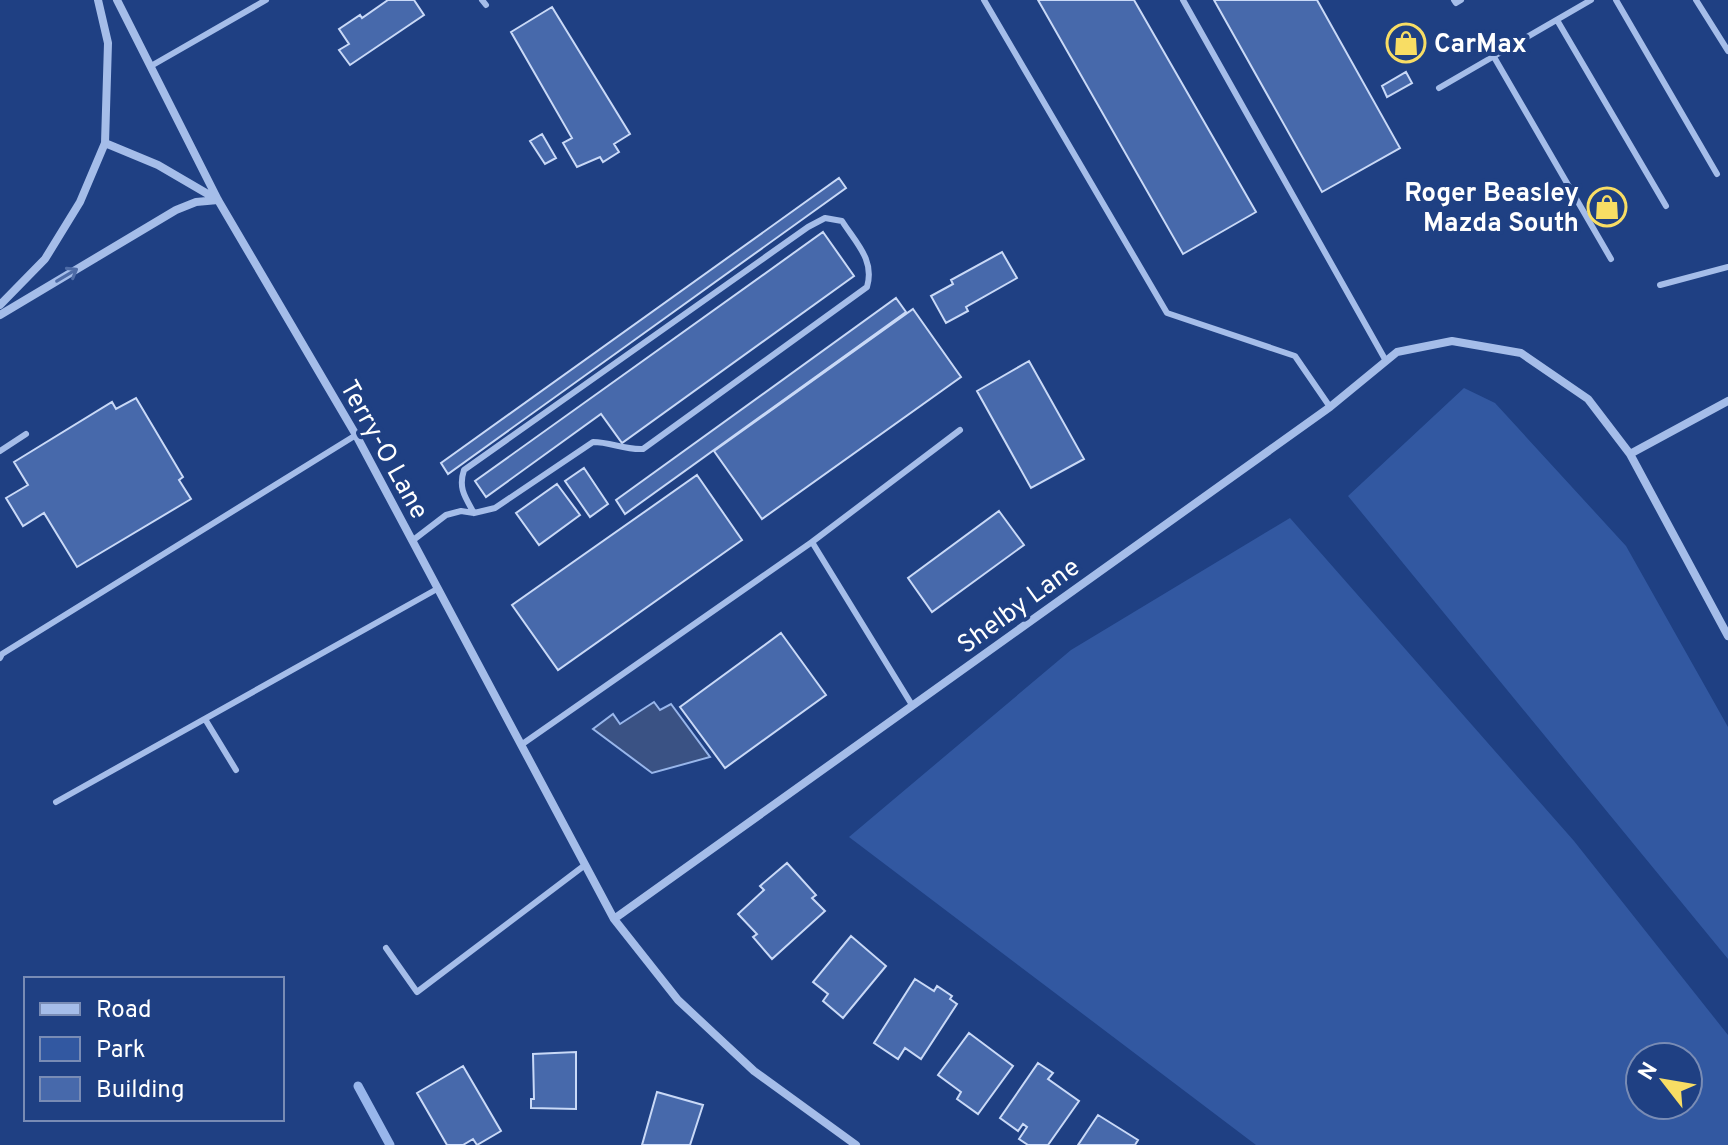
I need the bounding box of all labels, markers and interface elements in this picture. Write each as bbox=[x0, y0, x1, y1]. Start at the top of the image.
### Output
shop icon: CarMax bbox=[1385, 22, 1427, 64]
place label: CarMax bbox=[1434, 29, 1527, 62]
place label: Roger Beasley Mazda South bbox=[1404, 178, 1579, 241]
shop icon: Roger Beasley Mazda South bbox=[1586, 186, 1628, 228]
one-way arrow bbox=[55, 267, 78, 283]
street label: Terry-O Lane bbox=[331, 375, 435, 526]
street label: Shelby Lane bbox=[952, 552, 1087, 662]
legend bbox=[24, 977, 284, 1121]
text: Road bbox=[96, 996, 152, 1026]
text: Park bbox=[96, 1036, 146, 1066]
north arrow bbox=[1624, 1041, 1704, 1121]
text: N bbox=[1633, 1058, 1665, 1086]
text: Building bbox=[96, 1076, 185, 1106]

